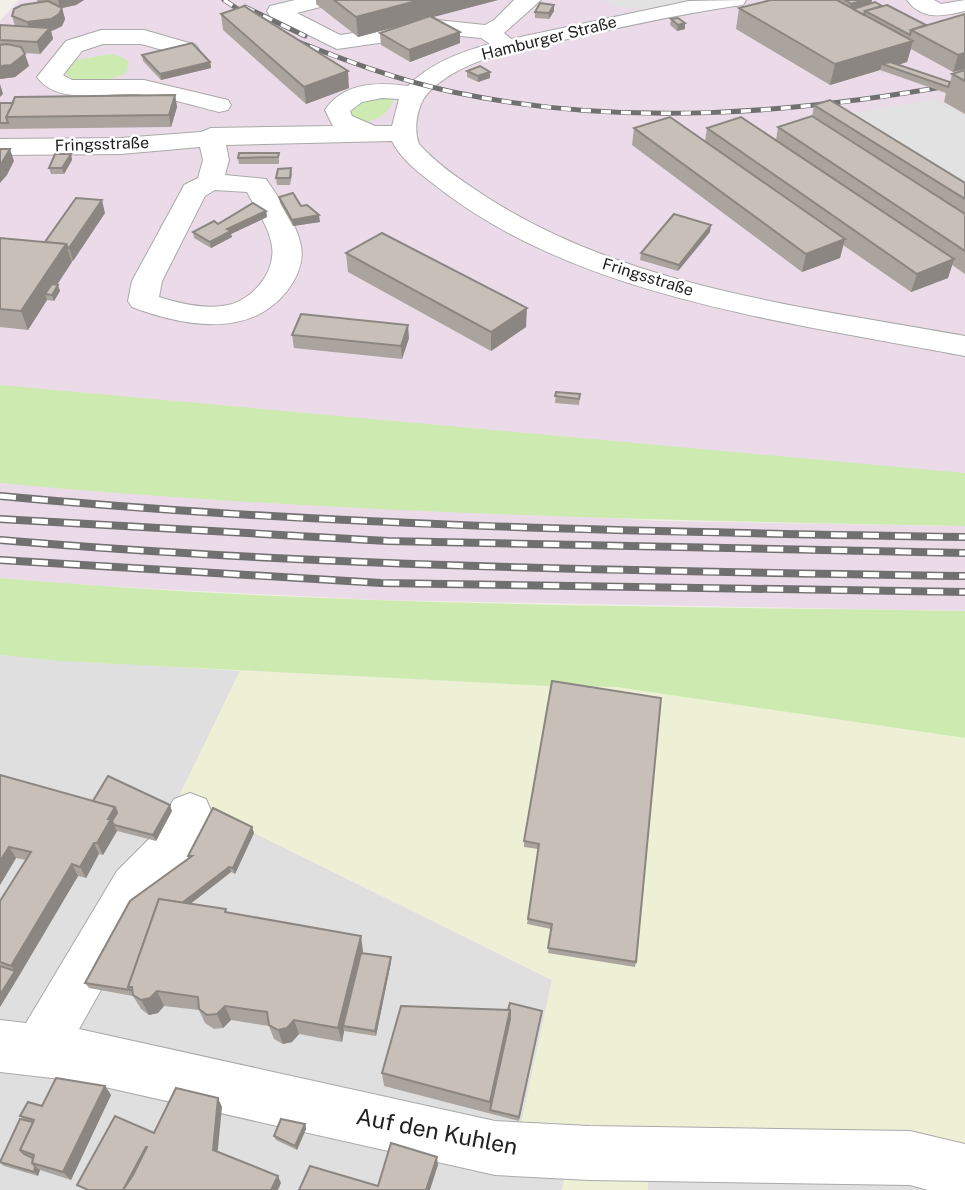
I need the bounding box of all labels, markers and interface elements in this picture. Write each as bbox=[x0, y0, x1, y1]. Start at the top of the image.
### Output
street label: Hamburger Straße bbox=[479, 12, 619, 64]
street label: Fringsstraße bbox=[55, 133, 149, 155]
street label: Fringsstraße bbox=[600, 254, 696, 300]
street label: Auf den Kuhlen bbox=[354, 1102, 520, 1160]

